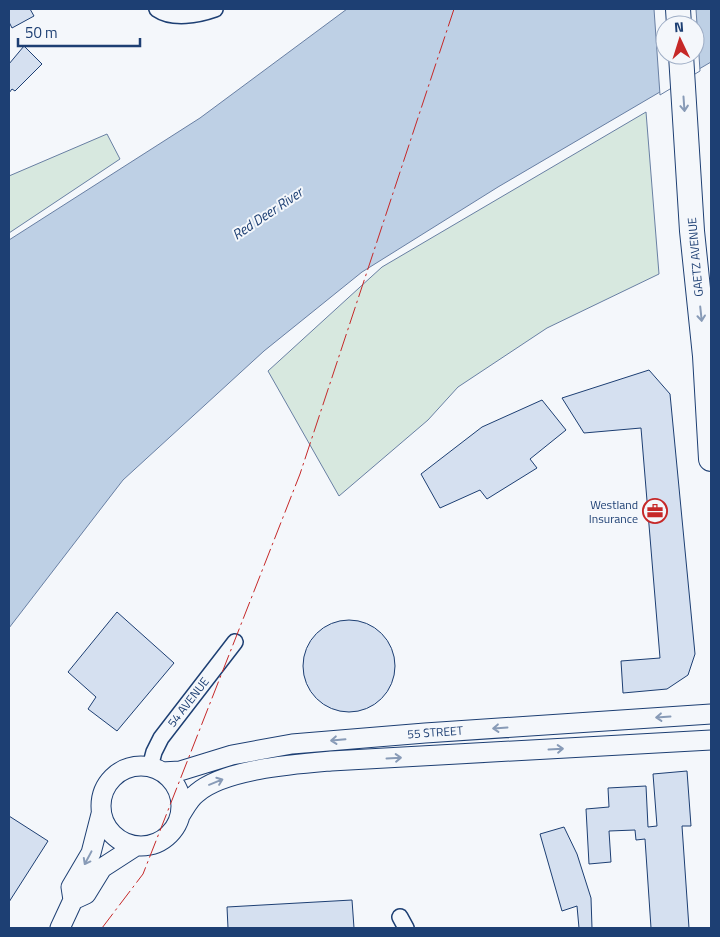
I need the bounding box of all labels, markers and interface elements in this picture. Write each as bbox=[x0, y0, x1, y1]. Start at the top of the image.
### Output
scale bar bbox=[18, 15, 140, 47]
north arrow bbox=[655, 15, 705, 65]
text: N bbox=[673, 16, 685, 37]
text: 50 m bbox=[25, 21, 58, 44]
one-way arrow bbox=[680, 95, 689, 111]
water label: Red Deer River bbox=[227, 181, 308, 244]
street label: GAETZ AVENUE bbox=[682, 216, 708, 297]
one-way arrow bbox=[696, 306, 706, 322]
place label: Westland Insurance bbox=[589, 495, 638, 528]
office icon: Westland Insurance bbox=[642, 498, 668, 524]
street label: 54 AVENUE bbox=[162, 673, 214, 731]
one-way arrow bbox=[655, 713, 671, 722]
street label: 55 STREET bbox=[406, 721, 464, 743]
one-way arrow bbox=[493, 723, 509, 732]
one-way arrow bbox=[331, 735, 347, 745]
one-way arrow bbox=[548, 745, 564, 754]
one-way arrow bbox=[386, 753, 402, 762]
one-way arrow bbox=[209, 777, 224, 786]
one-way arrow bbox=[82, 850, 92, 865]

